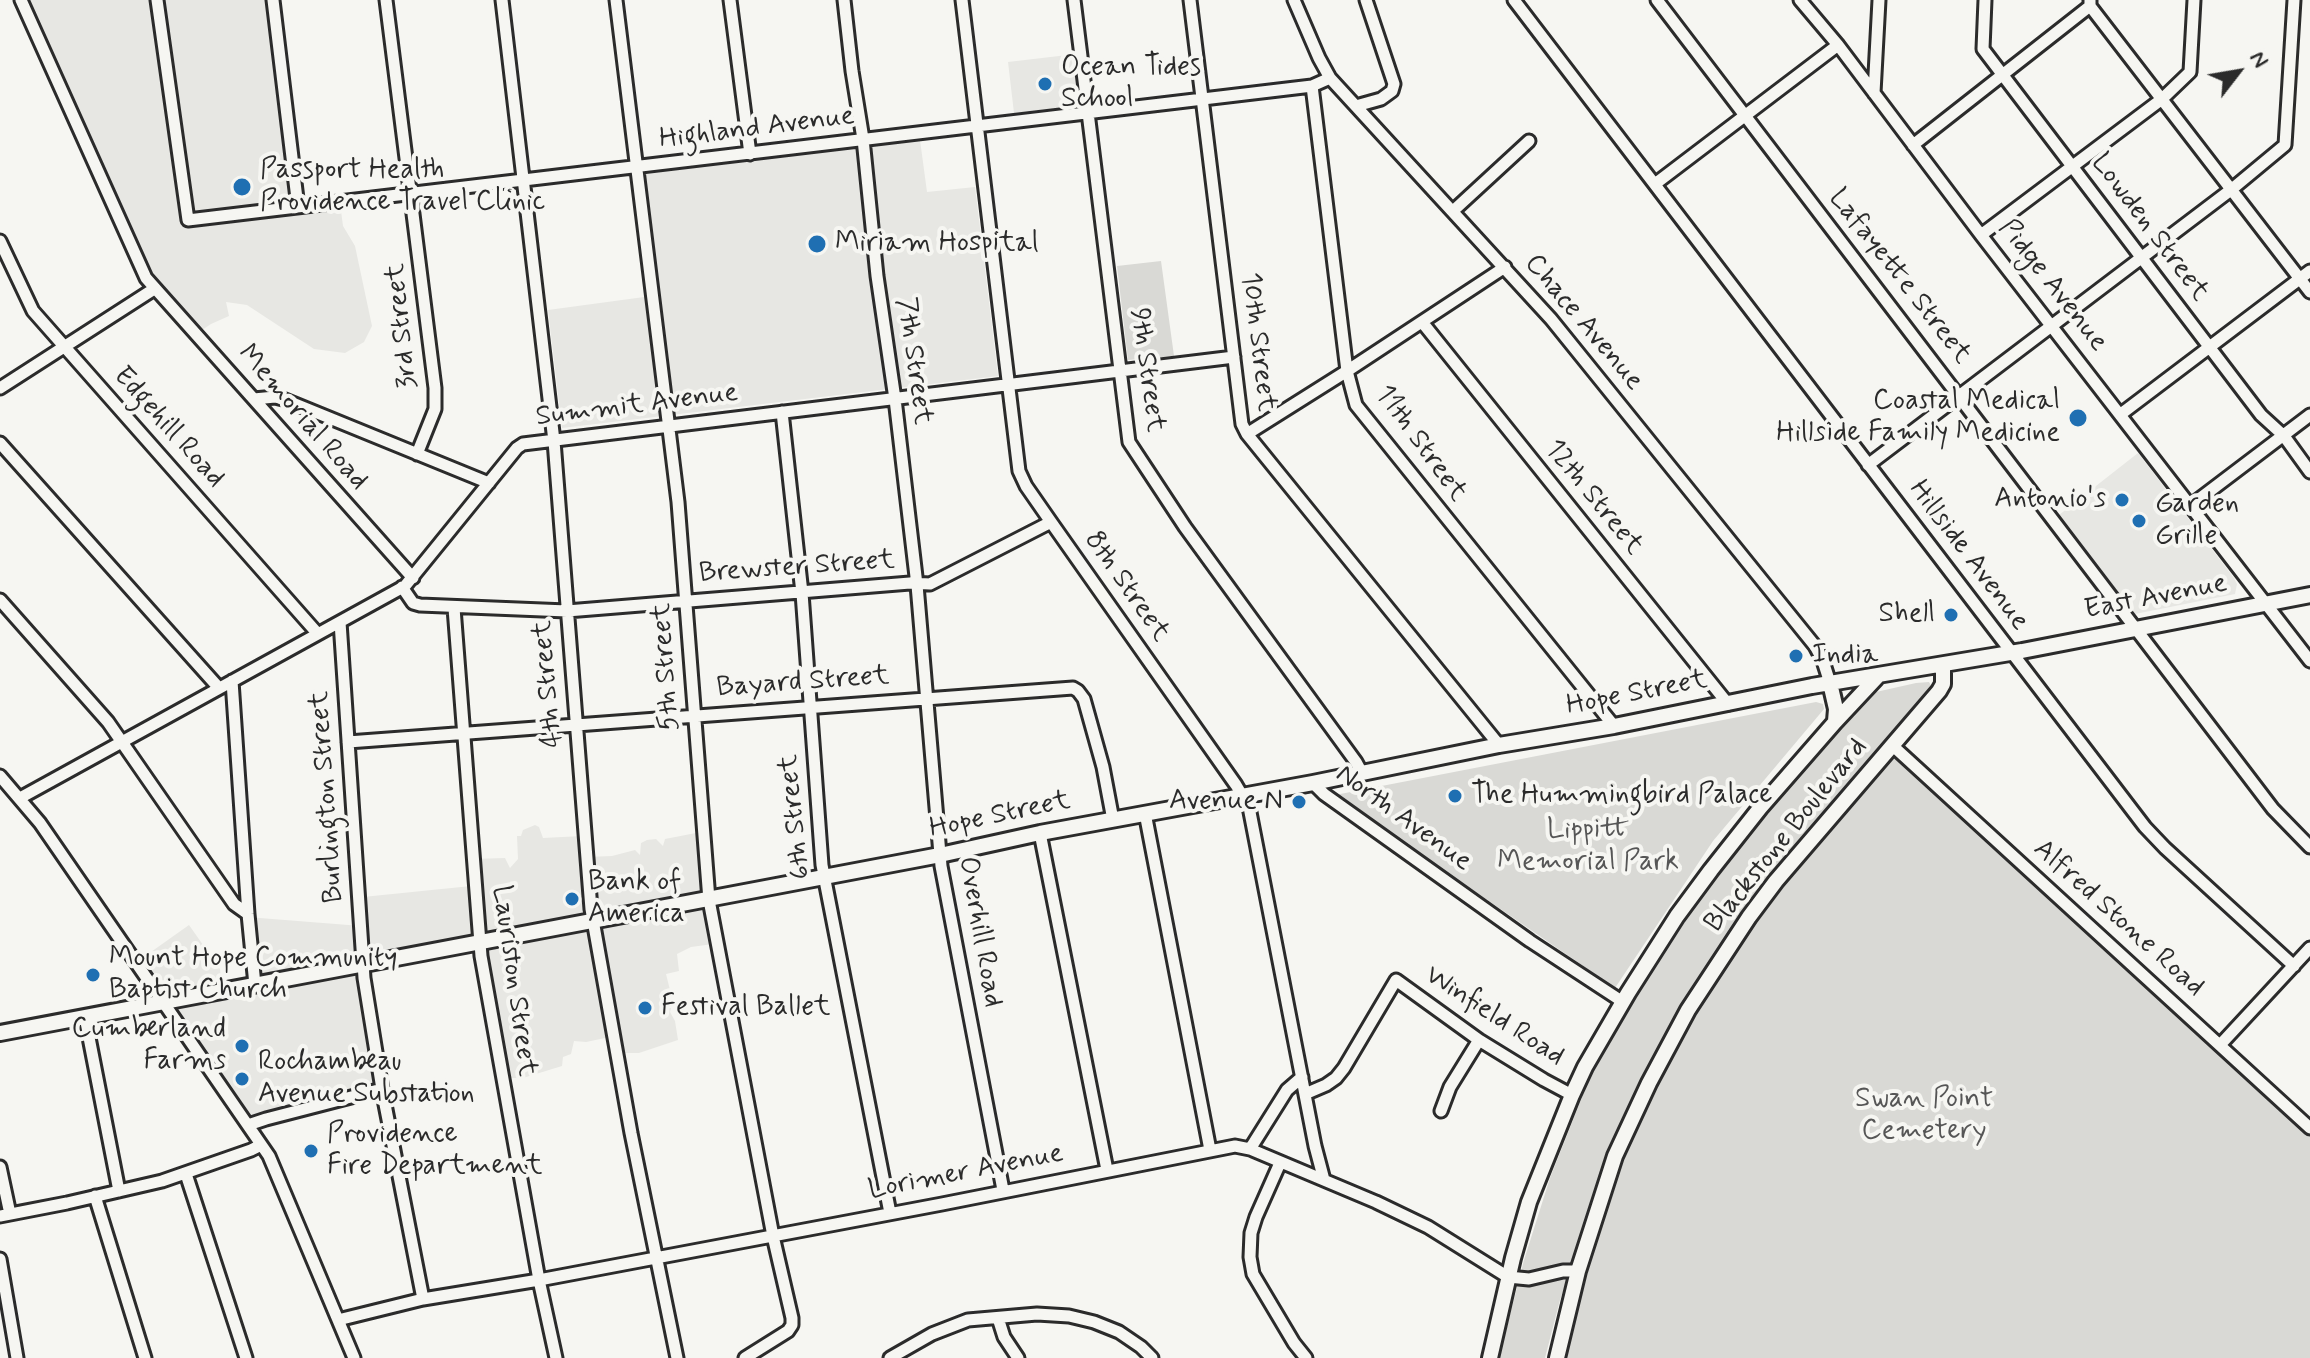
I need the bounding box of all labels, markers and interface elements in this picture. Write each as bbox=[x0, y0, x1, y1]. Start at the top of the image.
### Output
north arrow bbox=[2198, 32, 2278, 112]
text: N bbox=[2243, 46, 2274, 73]
place label: Ocean Tides School bbox=[1061, 51, 1201, 117]
marker: Ocean Tides School bbox=[1036, 75, 1054, 93]
street label: Highland Avenue bbox=[657, 100, 857, 158]
street label: Lowden Street bbox=[2082, 147, 2216, 309]
place label: Passport Health Providence Travel Clinic bbox=[260, 154, 545, 220]
marker: Passport Health Providence Travel Clinic bbox=[231, 176, 253, 198]
street label: Lafayette Street bbox=[1820, 183, 1978, 371]
street label: Pidge Avenue bbox=[1990, 213, 2114, 359]
place label: Miriam Hospital bbox=[835, 227, 1039, 261]
marker: Miriam Hospital bbox=[806, 233, 828, 255]
street label: Chace Avenue bbox=[1516, 248, 1650, 398]
street label: 3rd Street bbox=[380, 262, 426, 390]
street label: 10th Street bbox=[1232, 271, 1282, 413]
street label: 7th Street bbox=[887, 295, 939, 427]
street label: 9th Street bbox=[1121, 306, 1171, 434]
street label: Memorial Road bbox=[230, 338, 374, 498]
street label: Edgehill Road bbox=[105, 361, 231, 495]
street label: Summit Avenue bbox=[534, 377, 740, 435]
street label: 11th Street bbox=[1366, 379, 1474, 509]
place label: Coastal Medical Hillside Family Medicine bbox=[1776, 385, 2060, 451]
marker: Coastal Medical Hillside Family Medicine bbox=[2067, 407, 2089, 429]
street label: 12th Street bbox=[1536, 434, 1650, 562]
street label: Hillside Avenue bbox=[1901, 474, 2035, 638]
place label: Antonio's bbox=[1994, 483, 2106, 517]
place label: Garden Grille bbox=[2155, 488, 2239, 554]
marker: Antonio's bbox=[2113, 491, 2131, 509]
marker: Garden Grille bbox=[2130, 512, 2148, 530]
street label: 8th Street bbox=[1076, 525, 1176, 649]
street label: Brewster Street bbox=[698, 544, 896, 592]
street label: East Avenue bbox=[2082, 568, 2230, 628]
place label: Shell bbox=[1879, 598, 1935, 632]
street label: 5th Street bbox=[646, 602, 688, 732]
marker: Shell bbox=[1942, 606, 1960, 624]
street label: 4th Street bbox=[527, 619, 571, 749]
place label: India bbox=[1812, 639, 1878, 673]
marker: India bbox=[1787, 647, 1805, 665]
street label: Bayard Street bbox=[715, 660, 891, 706]
street label: Hope Street bbox=[1564, 664, 1710, 724]
street label: Burlington Street bbox=[304, 690, 352, 904]
street label: Blackstone Boulevard bbox=[1698, 732, 1876, 940]
street label: 6th Street bbox=[773, 753, 819, 881]
street label: North Avenue bbox=[1328, 758, 1478, 880]
place label: The Hummingbird Palace bbox=[1471, 779, 1772, 813]
street label: Hope Street bbox=[927, 785, 1073, 847]
place label: Avenue N bbox=[1169, 785, 1283, 819]
marker: The Hummingbird Palace bbox=[1446, 787, 1464, 805]
marker: Avenue N bbox=[1290, 793, 1308, 811]
park label: Lippitt Memorial Park bbox=[1497, 814, 1679, 880]
street label: Alfred Stone Road bbox=[2025, 833, 2211, 1005]
street label: Overhill Road bbox=[949, 854, 1009, 1010]
place label: Bank of America bbox=[588, 866, 685, 932]
street label: Lauriston Street bbox=[483, 883, 543, 1079]
marker: Bank of America bbox=[563, 890, 581, 908]
place label: Mount Hope Community Baptist Church bbox=[109, 942, 397, 1008]
street label: Winfield Road bbox=[1418, 959, 1570, 1075]
marker: Mount Hope Community Baptist Church bbox=[84, 966, 102, 984]
place label: Festival Ballet bbox=[661, 991, 831, 1025]
marker: Festival Ballet bbox=[636, 999, 654, 1017]
place label: Cumberland Farms bbox=[72, 1013, 226, 1079]
marker: Cumberland Farms bbox=[233, 1037, 251, 1055]
place label: Rochambeau Avenue Substation bbox=[258, 1046, 475, 1112]
marker: Rochambeau Avenue Substation bbox=[233, 1070, 251, 1088]
park label: Swan Point Cemetery bbox=[1855, 1083, 1993, 1149]
place label: Providence Fire Department bbox=[327, 1118, 542, 1184]
street label: Lorimer Avenue bbox=[866, 1138, 1066, 1208]
marker: Providence Fire Department bbox=[302, 1142, 320, 1160]

